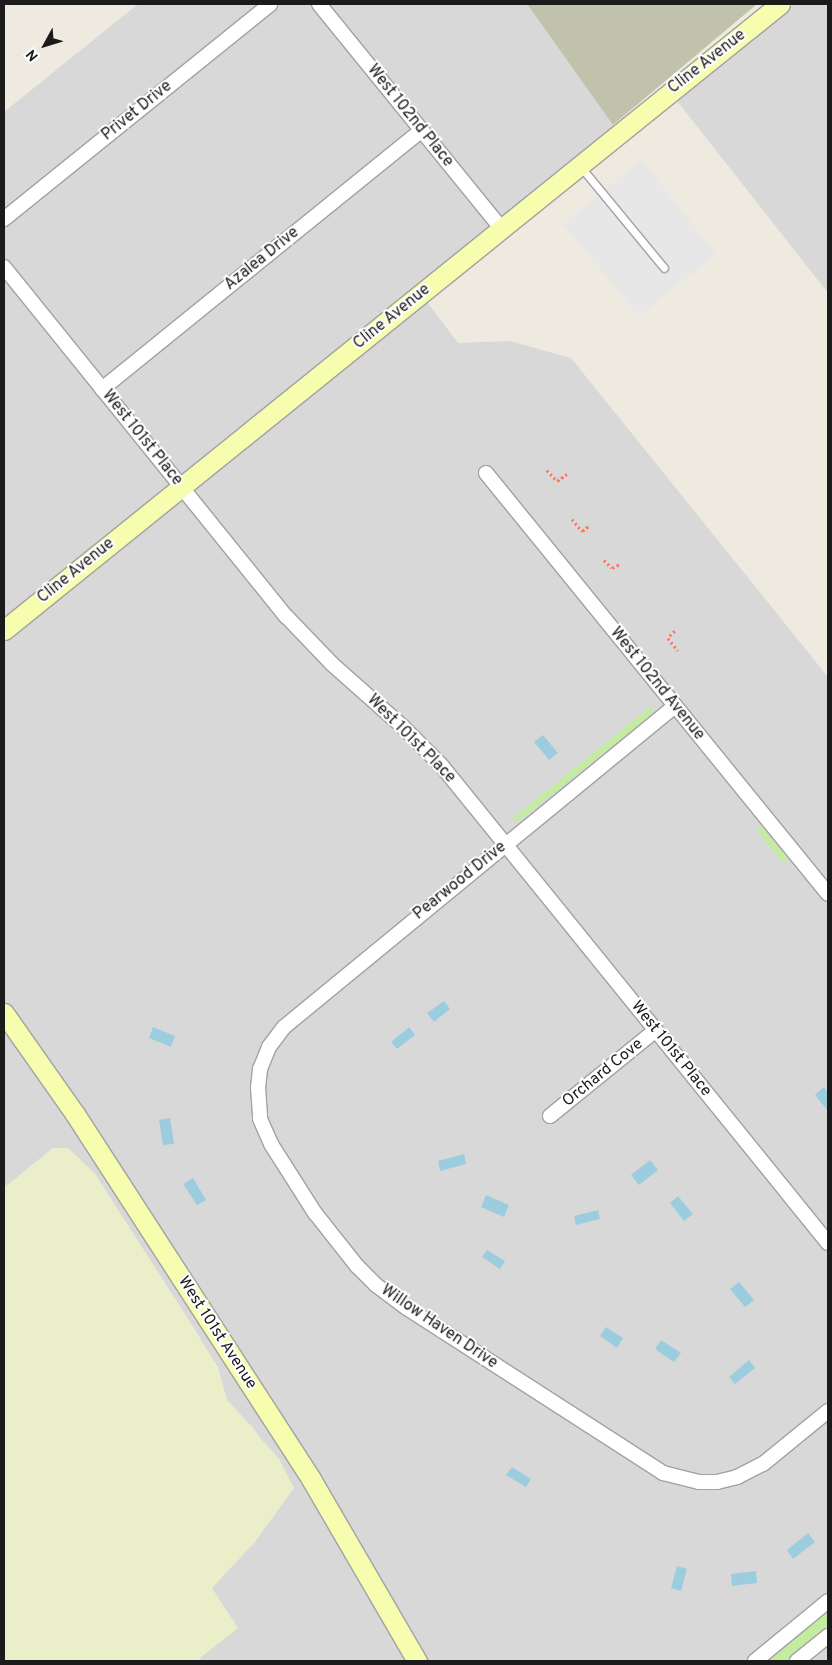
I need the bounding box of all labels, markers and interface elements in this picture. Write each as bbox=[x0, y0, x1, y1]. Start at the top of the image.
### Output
north arrow bbox=[20, 20, 70, 70]
street label: Cline Avenue bbox=[664, 26, 750, 98]
text: N bbox=[23, 45, 43, 64]
street label: West 102nd Place bbox=[363, 61, 457, 171]
street label: Privet Drive bbox=[98, 77, 176, 145]
street label: Azalea Drive bbox=[221, 223, 303, 295]
street label: Cline Avenue bbox=[350, 280, 434, 354]
street label: West 101st Place bbox=[98, 386, 186, 490]
street label: Cline Avenue bbox=[34, 534, 118, 608]
street label: West 102nd Avenue bbox=[605, 623, 709, 745]
street label: West 101st Place bbox=[363, 691, 459, 787]
street label: Pearwood Drive bbox=[410, 838, 510, 924]
street label: West 101st Place bbox=[627, 997, 715, 1101]
street label: Orchard Cove bbox=[559, 1035, 647, 1111]
street label: West 101st Avenue bbox=[173, 1273, 261, 1393]
street label: Willow Haven Drive bbox=[377, 1281, 501, 1373]

